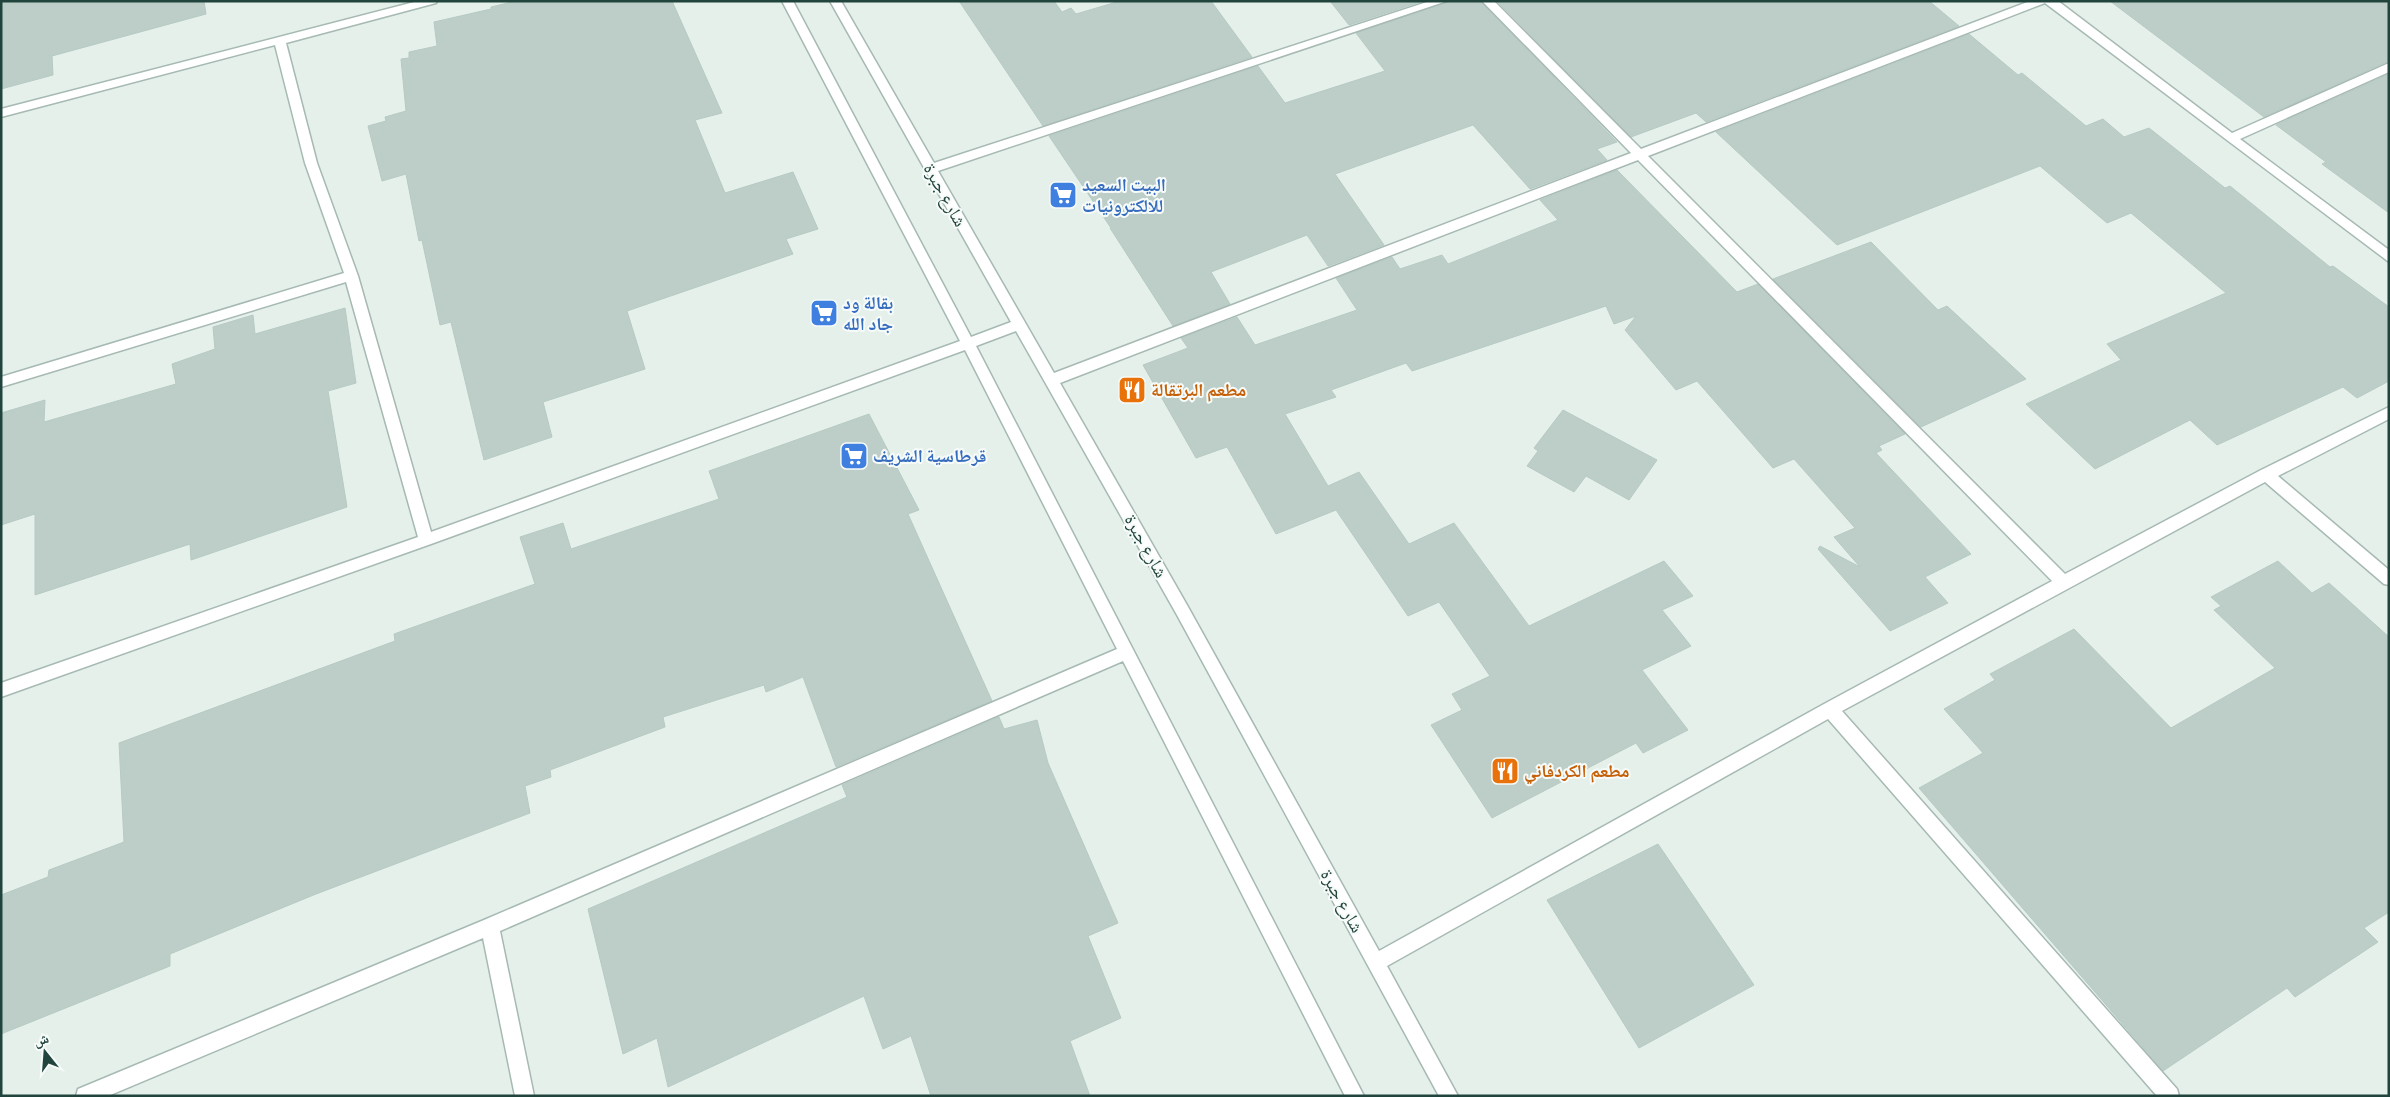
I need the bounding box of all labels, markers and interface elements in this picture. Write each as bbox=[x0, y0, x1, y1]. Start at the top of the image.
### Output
street label: شارع جبرة bbox=[919, 158, 973, 231]
place label: البيت السعيد للالكترونيات bbox=[1082, 172, 1166, 217]
supermarket icon: البيت السعيد للالكترونيات bbox=[1048, 180, 1078, 210]
place label: بقالة ود جاد الله bbox=[843, 290, 893, 335]
supermarket icon: بقالة ود جاد الله bbox=[809, 298, 839, 328]
restaurant icon: مطعم البرتقالة bbox=[1117, 375, 1147, 405]
place label: مطعم البرتقالة bbox=[1151, 377, 1246, 402]
supermarket icon: قرطاسية الشريف bbox=[839, 441, 869, 471]
place label: قرطاسية الشريف bbox=[873, 443, 986, 467]
street label: شارع جبرة bbox=[1120, 509, 1174, 582]
restaurant icon: مطعم الكردفاني bbox=[1490, 756, 1520, 786]
place label: مطعم الكردفاني bbox=[1524, 758, 1629, 785]
street label: شارع جبرة bbox=[1316, 864, 1370, 937]
north arrow bbox=[20, 1027, 70, 1077]
text: ش bbox=[31, 1028, 51, 1050]

